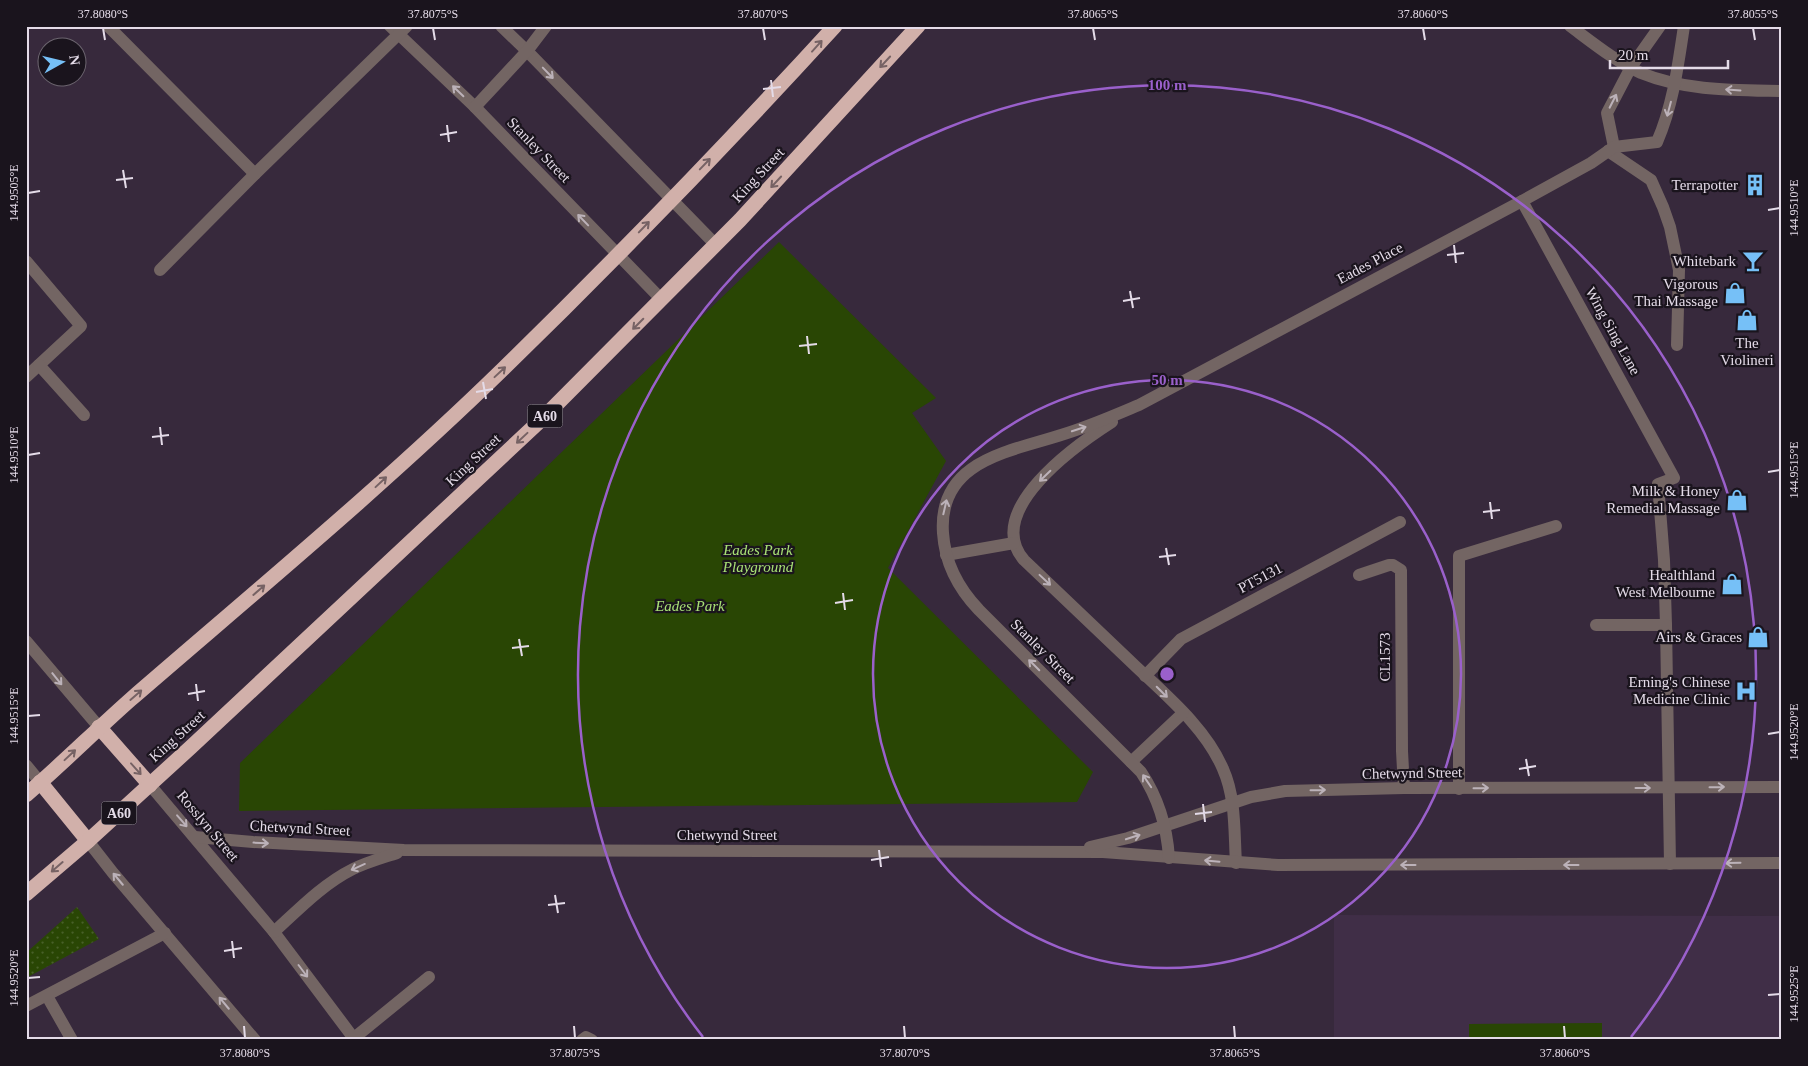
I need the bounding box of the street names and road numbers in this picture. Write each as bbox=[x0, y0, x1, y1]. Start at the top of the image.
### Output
street label: Stanley Street bbox=[504, 114, 574, 186]
street label: King Street bbox=[729, 144, 788, 206]
street label: Eades Place bbox=[1334, 239, 1406, 287]
street label: Wing Sing Lane bbox=[1582, 284, 1644, 378]
road number: A60 bbox=[528, 404, 562, 428]
street label: King Street bbox=[442, 430, 504, 489]
street label: PT5131 bbox=[1235, 560, 1285, 596]
street label: Stanley Street bbox=[1008, 616, 1079, 687]
street label: CL1573 bbox=[1377, 632, 1393, 682]
street label: King Street bbox=[146, 707, 209, 765]
street label: Chetwynd Street bbox=[1362, 764, 1463, 782]
street label: Rosslyn Street bbox=[174, 787, 243, 865]
road number: A60 bbox=[102, 801, 136, 824]
street label: Chetwynd Street bbox=[249, 817, 351, 839]
street label: Chetwynd Street bbox=[677, 827, 778, 843]

